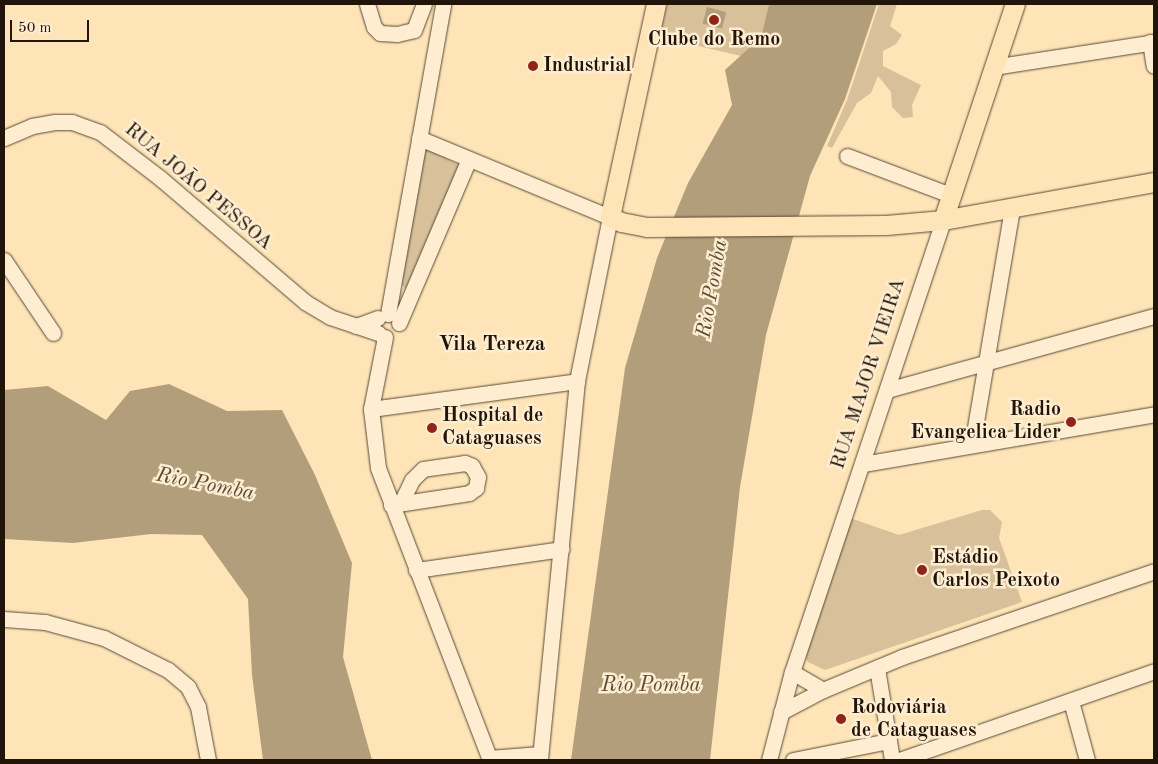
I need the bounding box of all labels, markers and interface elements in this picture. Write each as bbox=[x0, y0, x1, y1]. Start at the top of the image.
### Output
scale bar bbox=[12, 10, 91, 42]
marker: Clube do Remo bbox=[708, 14, 720, 26]
text: 50 m bbox=[18, 21, 52, 36]
place label: Clube do Remo bbox=[648, 28, 780, 52]
place label: Industrial bbox=[543, 54, 631, 78]
marker: Industrial bbox=[527, 60, 539, 72]
street label: RUA JOÃO PESSOA bbox=[119, 118, 277, 256]
water label: Rio Pomba bbox=[692, 238, 734, 340]
street label: RUA MAJOR VIEIRA bbox=[827, 275, 911, 473]
district label: Vila Tereza bbox=[438, 332, 546, 358]
place label: Radio Evangelica Lider bbox=[910, 399, 1061, 446]
place label: Hospital de Cataguases bbox=[442, 404, 543, 451]
marker: Radio Evangelica Lider bbox=[1065, 416, 1077, 428]
marker: Hospital de Cataguases bbox=[426, 422, 438, 434]
water label: Rio Pomba bbox=[154, 463, 256, 507]
place label: Estádio Carlos Peixoto bbox=[932, 546, 1060, 593]
marker: Estádio Carlos Peixoto bbox=[916, 564, 928, 576]
water label: Rio Pomba bbox=[601, 673, 701, 699]
place label: Rodoviária de Cataguases bbox=[851, 696, 976, 743]
marker: Rodoviária de Cataguases bbox=[835, 713, 847, 725]

